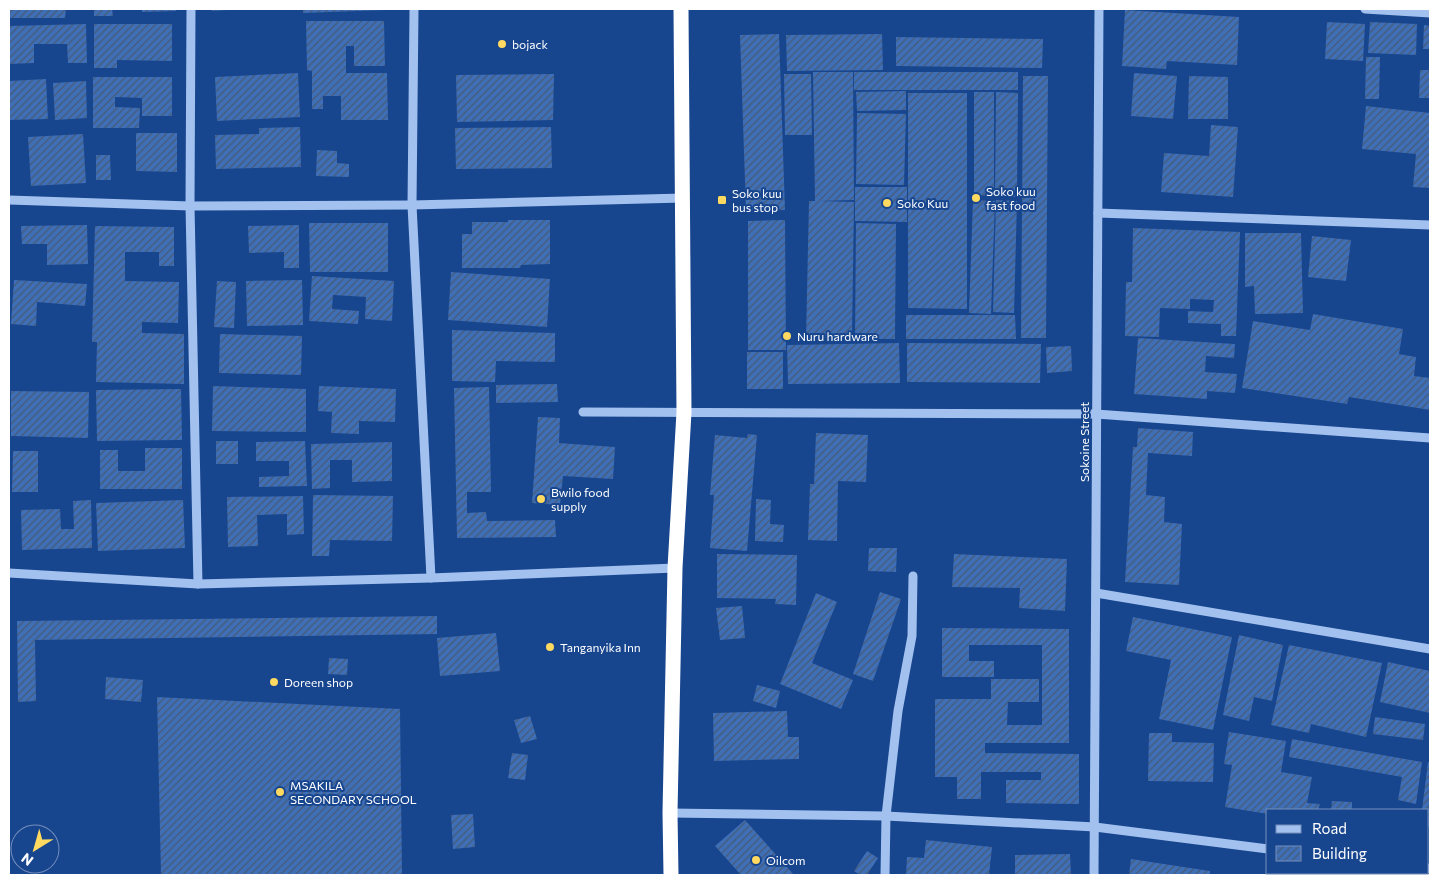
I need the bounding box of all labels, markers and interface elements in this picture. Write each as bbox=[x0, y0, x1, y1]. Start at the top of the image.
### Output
place label: bojack bbox=[512, 37, 549, 51]
marker: bojack bbox=[496, 38, 508, 50]
place label: Soko kuu fast food bbox=[986, 184, 1036, 212]
place label: Soko kuu bus stop bbox=[732, 186, 782, 214]
marker: Soko kuu fast food bbox=[970, 192, 982, 204]
marker: Soko kuu bus stop bbox=[716, 194, 728, 206]
place label: Soko Kuu bbox=[897, 196, 948, 210]
marker: Soko Kuu bbox=[881, 197, 893, 209]
place label: Nuru hardware bbox=[797, 329, 878, 343]
marker: Nuru hardware bbox=[781, 330, 793, 342]
street label: Sokoine Street bbox=[1077, 402, 1091, 482]
place label: Bwilo food supply bbox=[551, 485, 610, 513]
marker: Bwilo food supply bbox=[535, 493, 547, 505]
place label: Tanganyika Inn bbox=[560, 640, 641, 654]
marker: Tanganyika Inn bbox=[544, 641, 556, 653]
place label: Doreen shop bbox=[284, 675, 353, 689]
marker: Doreen shop bbox=[268, 676, 280, 688]
place label: MSAKILA SECONDARY SCHOOL bbox=[290, 778, 417, 806]
marker: MSAKILA SECONDARY SCHOOL bbox=[274, 786, 286, 798]
legend bbox=[1266, 809, 1429, 874]
text: Road bbox=[1312, 819, 1347, 837]
north arrow bbox=[10, 824, 60, 874]
text: Building bbox=[1312, 844, 1367, 862]
text: N bbox=[18, 850, 36, 870]
place label: Oilcom bbox=[766, 853, 806, 867]
marker: Oilcom bbox=[750, 854, 762, 866]

